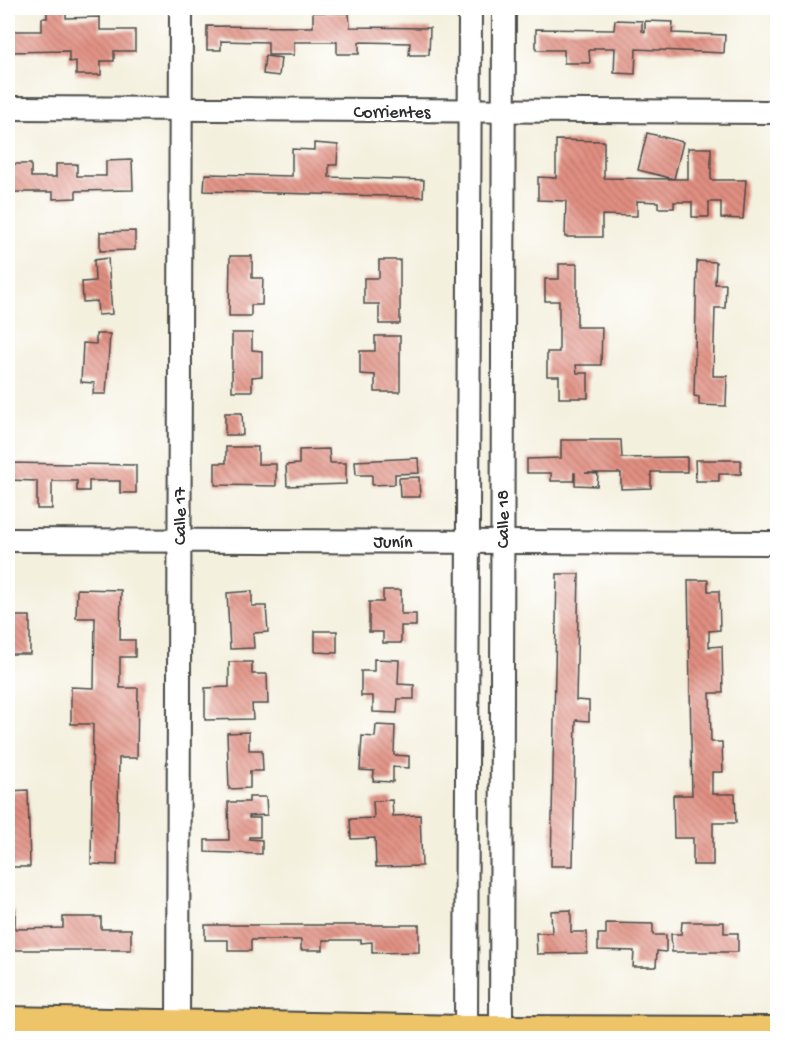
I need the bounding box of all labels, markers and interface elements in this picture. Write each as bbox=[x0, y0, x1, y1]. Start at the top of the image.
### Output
street label: Corrientes bbox=[354, 103, 432, 124]
street label: Calle 17 bbox=[171, 486, 192, 545]
street label: Calle 18 bbox=[494, 490, 515, 548]
street label: Junín bbox=[374, 533, 413, 554]

